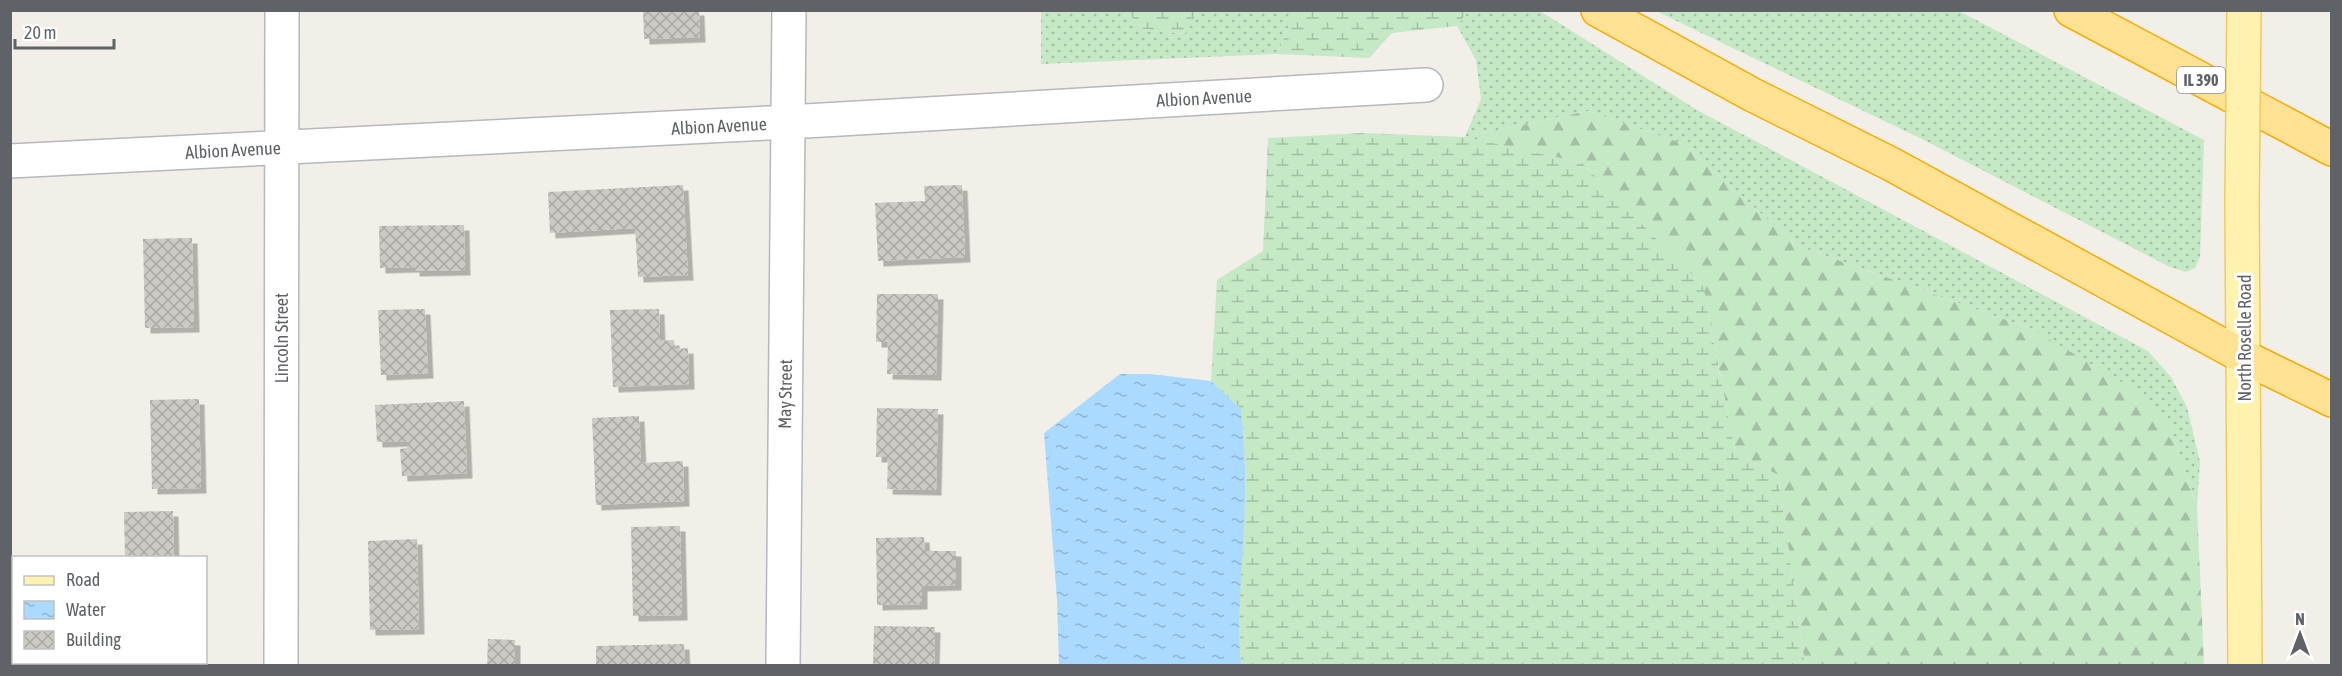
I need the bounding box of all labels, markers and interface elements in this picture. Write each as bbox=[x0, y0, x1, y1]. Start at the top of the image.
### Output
scale bar bbox=[15, 12, 114, 50]
text: 20 m bbox=[24, 22, 56, 43]
road number: IL 390 bbox=[2177, 67, 2225, 93]
street label: Albion Avenue bbox=[1156, 85, 1252, 111]
street label: Albion Avenue bbox=[671, 113, 767, 139]
street label: Albion Avenue bbox=[185, 137, 281, 163]
street label: North Roselle Road bbox=[2234, 275, 2255, 401]
street label: Lincoln Street bbox=[271, 293, 292, 383]
street label: May Street bbox=[774, 359, 796, 429]
legend bbox=[12, 556, 207, 664]
text: Road bbox=[66, 569, 100, 590]
text: Water bbox=[66, 599, 106, 620]
north arrow bbox=[2270, 604, 2330, 664]
text: N bbox=[2295, 610, 2305, 628]
text: Building bbox=[66, 629, 121, 650]

